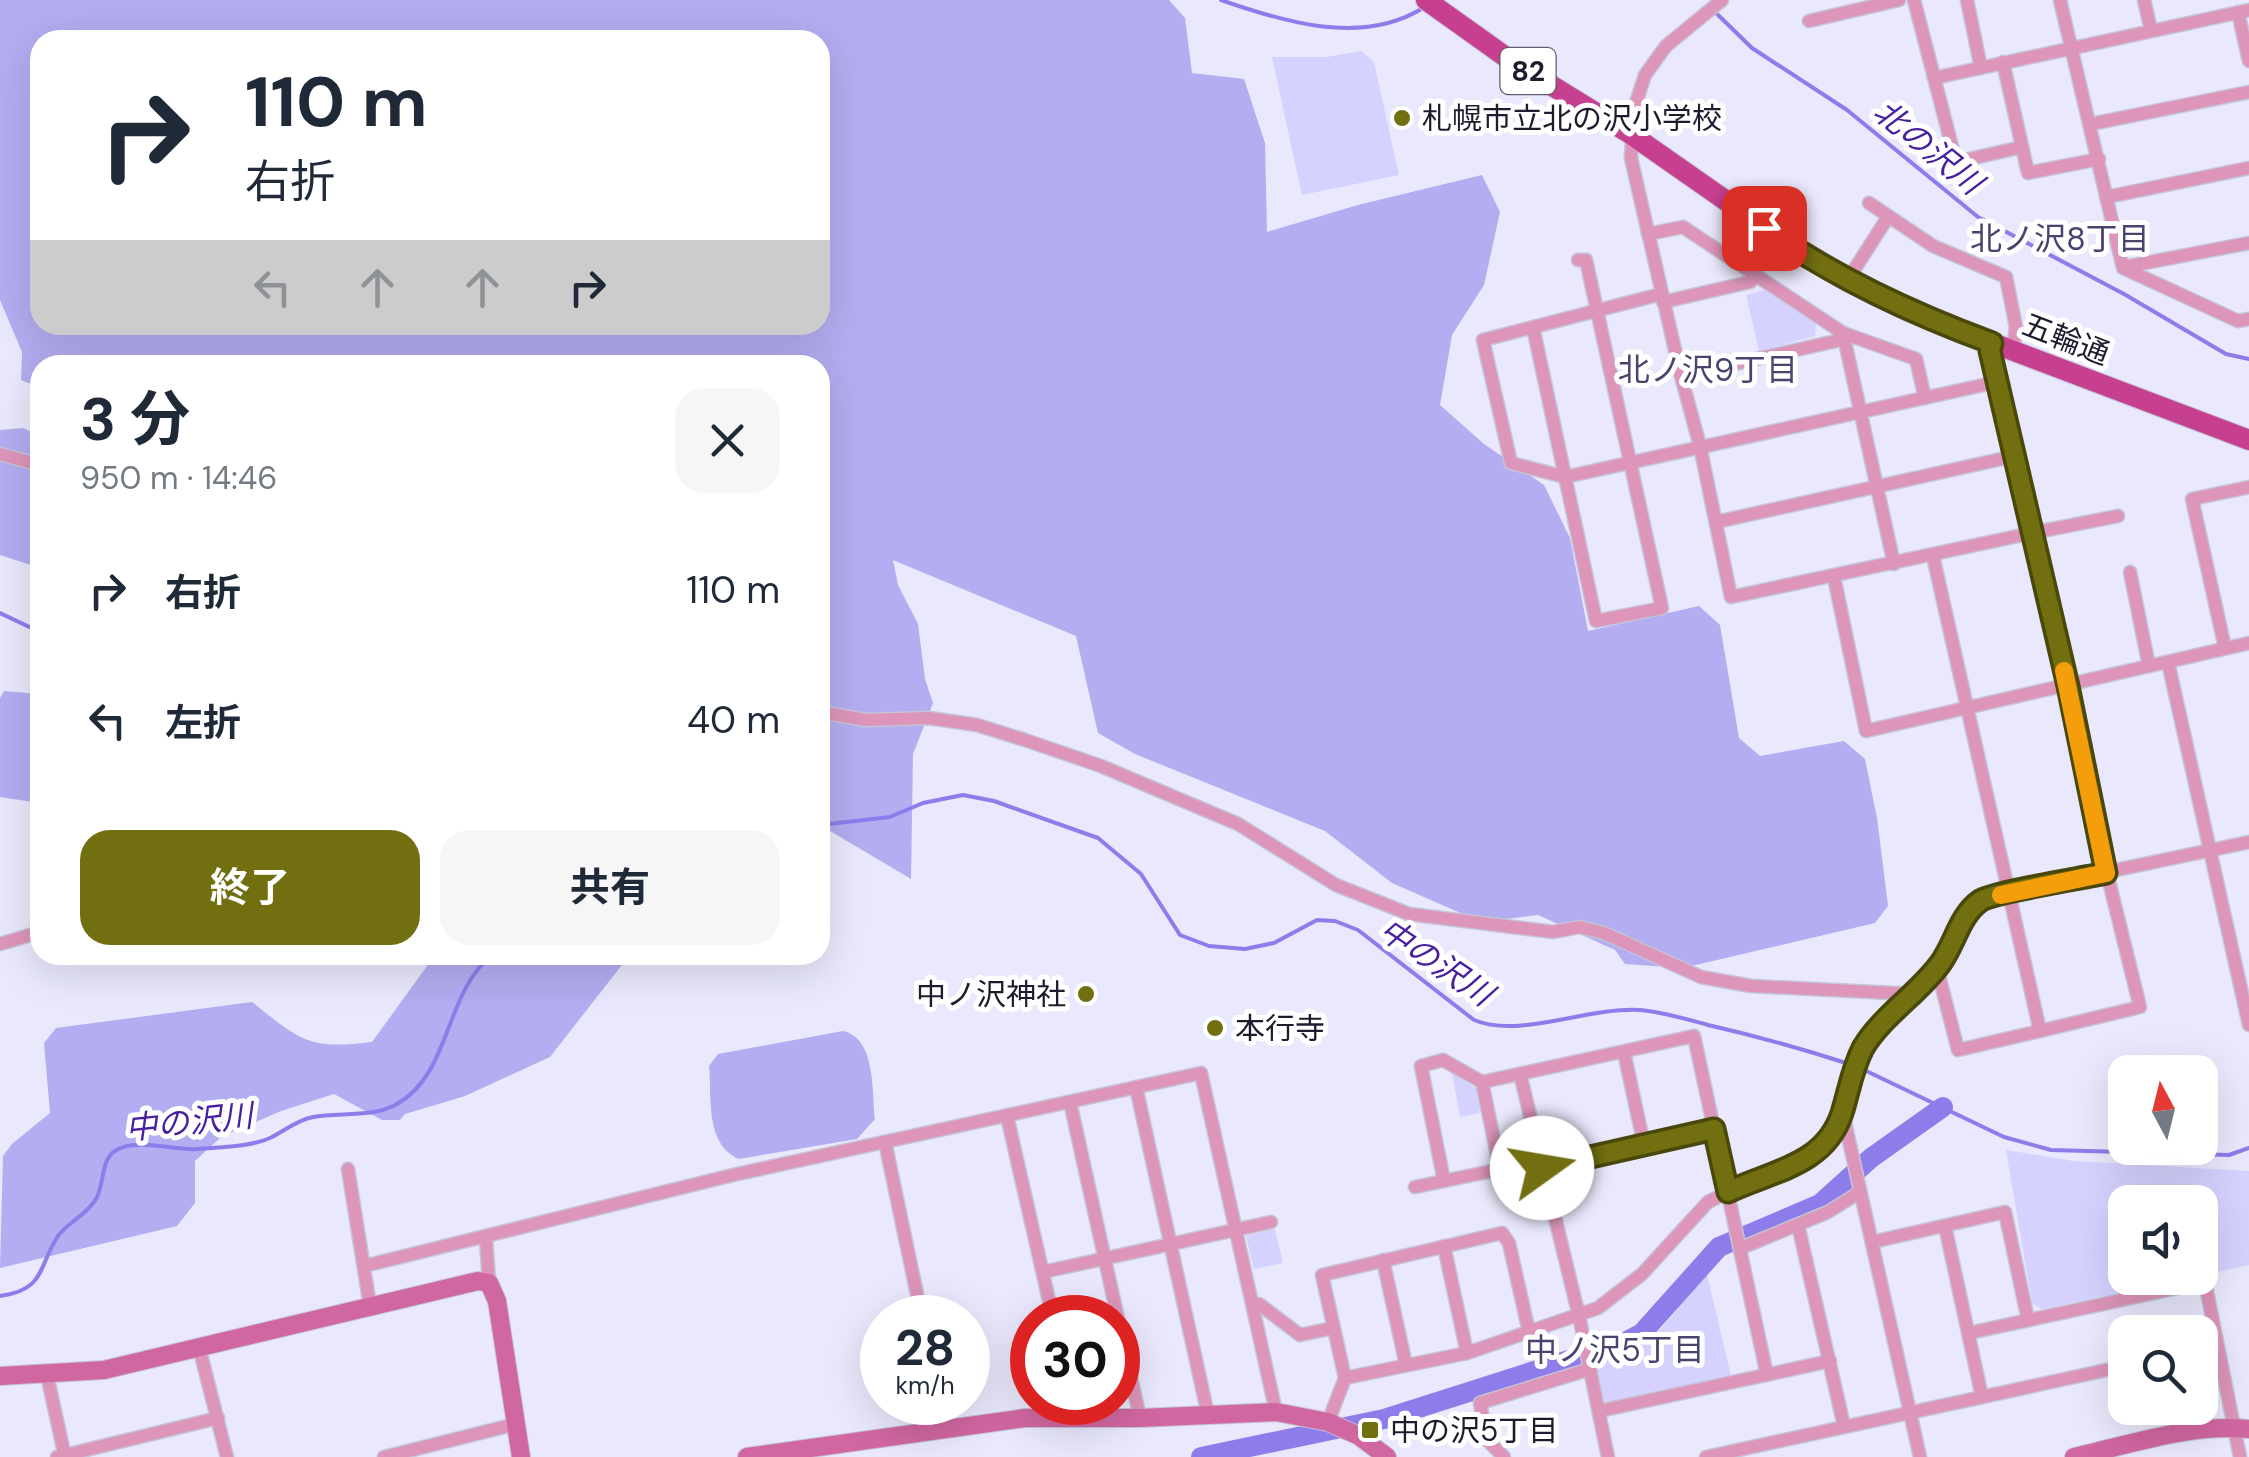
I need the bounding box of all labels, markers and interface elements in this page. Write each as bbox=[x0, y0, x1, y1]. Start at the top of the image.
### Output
road number: 82 bbox=[1500, 48, 1556, 94]
text: 110 m bbox=[245, 57, 428, 148]
icon: right bbox=[80, 70, 210, 200]
water label: 北の沢川 bbox=[1865, 90, 1993, 205]
place label: 札幌市立北の沢小学校 bbox=[1422, 99, 1722, 138]
marker: 札幌市立北の沢小学校 bbox=[1391, 107, 1413, 129]
text: 右折 bbox=[245, 152, 335, 211]
pin bbox=[1722, 186, 1807, 271]
icon: arrive bbox=[1737, 201, 1792, 256]
district label: 北ノ沢8丁目 bbox=[1970, 218, 2150, 260]
icon: left bbox=[245, 260, 300, 315]
icon: ahead bbox=[350, 260, 405, 315]
icon: ahead bbox=[455, 260, 510, 315]
icon: right bbox=[560, 260, 615, 315]
street label: 五輪通 bbox=[2017, 305, 2115, 373]
district label: 北ノ沢9丁目 bbox=[1618, 349, 1798, 391]
text: 3 分 bbox=[80, 380, 190, 459]
button: close bbox=[675, 388, 780, 493]
text: 950 m · 14:46 bbox=[80, 457, 277, 499]
icon: right bbox=[80, 563, 135, 618]
text: 110 m bbox=[686, 565, 780, 615]
text: 右折 bbox=[165, 568, 241, 618]
icon: left bbox=[80, 693, 135, 748]
text: 40 m bbox=[687, 695, 780, 745]
text: 左折 bbox=[165, 698, 241, 748]
button: 終了 bbox=[80, 830, 420, 945]
button: 共有 bbox=[440, 830, 780, 945]
water label: 中の沢川 bbox=[1371, 909, 1503, 1017]
place label: 中ノ沢神社 bbox=[916, 975, 1066, 1014]
marker: 中ノ沢神社 bbox=[1075, 983, 1097, 1005]
place label: 本行寺 bbox=[1235, 1009, 1325, 1048]
marker: 本行寺 bbox=[1204, 1017, 1226, 1039]
north arrow bbox=[2108, 1055, 2218, 1165]
map controls bbox=[2108, 1055, 2218, 1425]
water label: 中の沢川 bbox=[123, 1094, 258, 1150]
position arrow bbox=[1490, 1116, 1594, 1220]
button: sound bbox=[2108, 1185, 2218, 1295]
speed limit sign: 30 bbox=[1010, 1295, 1140, 1425]
text: 28 bbox=[895, 1315, 955, 1381]
button: search bbox=[2108, 1315, 2218, 1425]
district label: 中ノ沢5丁目 bbox=[1525, 1329, 1705, 1371]
text: km/h bbox=[895, 1369, 955, 1402]
place label: 中の沢5丁目 bbox=[1390, 1411, 1558, 1450]
marker: 中の沢5丁目 bbox=[1359, 1419, 1381, 1441]

